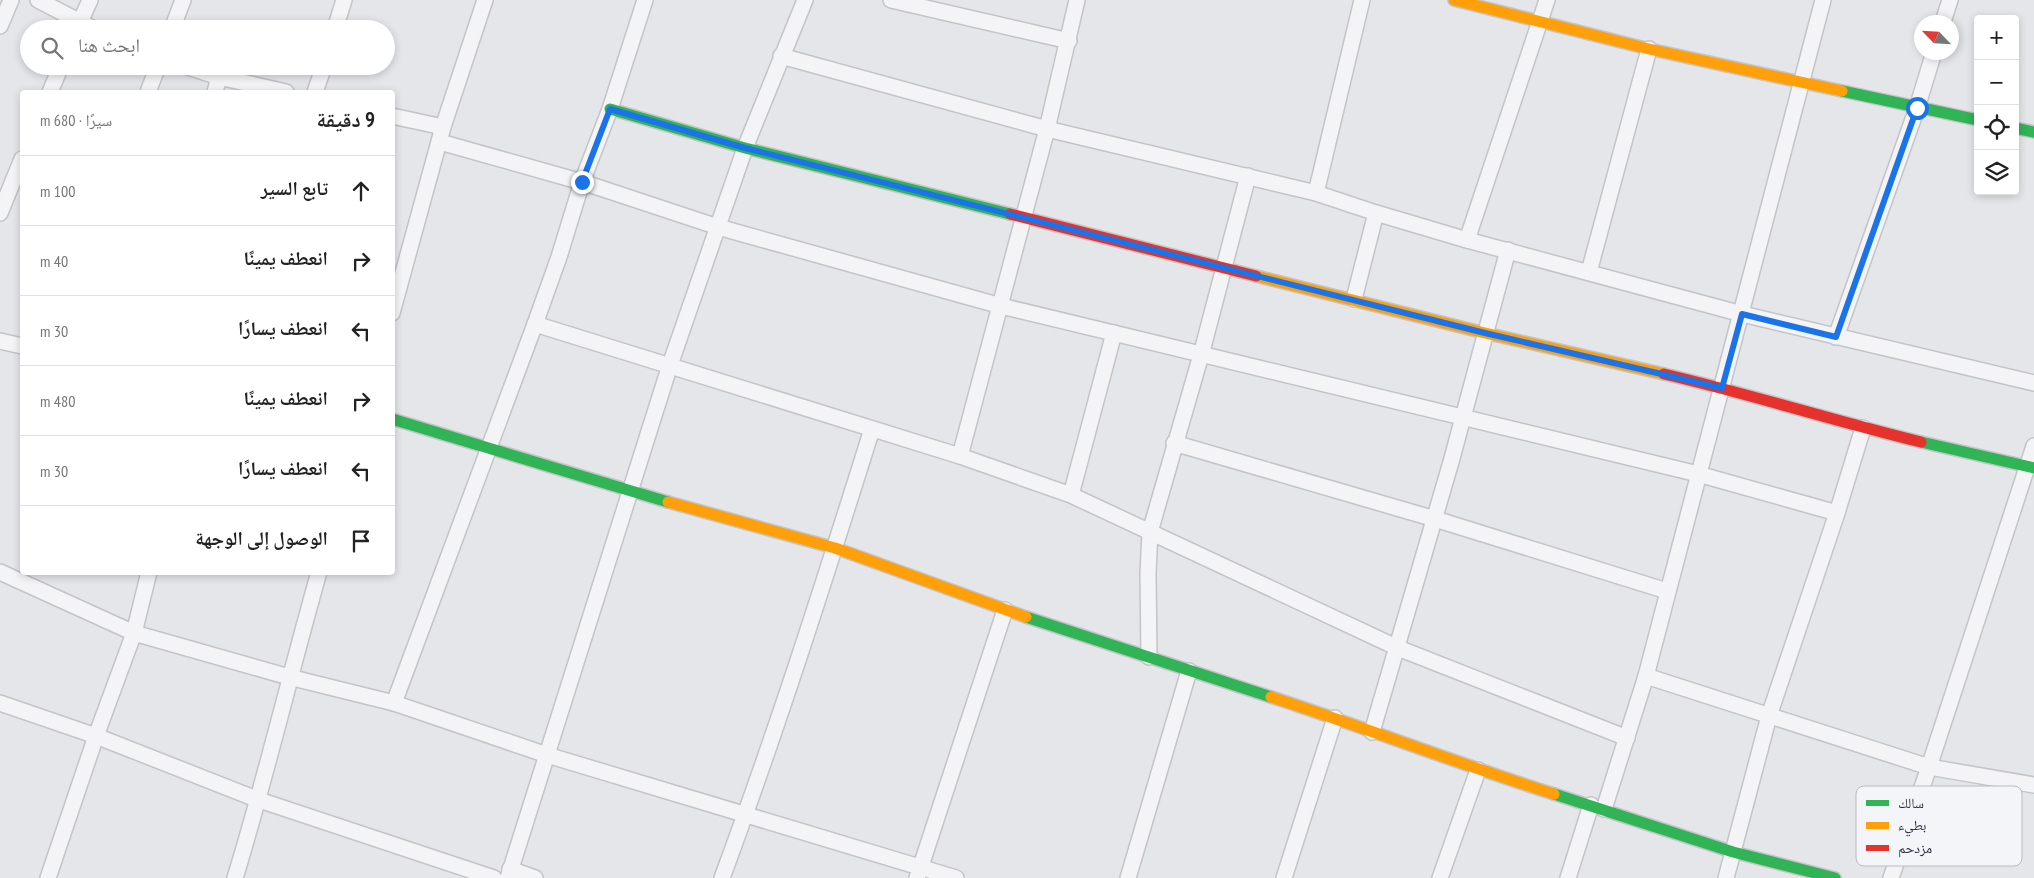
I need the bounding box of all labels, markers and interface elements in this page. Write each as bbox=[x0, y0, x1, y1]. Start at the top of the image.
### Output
north arrow bbox=[1914, 15, 1959, 60]
map controls bbox=[1974, 15, 2019, 195]
button: + bbox=[1974, 15, 2019, 60]
search box bbox=[20, 20, 395, 75]
text: ابحث هنا bbox=[78, 33, 140, 57]
icon: search bbox=[38, 34, 66, 62]
button: − bbox=[1974, 60, 2019, 105]
route start bbox=[1906, 97, 1929, 120]
button: locate bbox=[1974, 105, 2019, 150]
text: 9 دقيقة bbox=[317, 106, 375, 133]
text: سيرًا · 680 m bbox=[40, 110, 112, 130]
button: layers bbox=[1974, 150, 2019, 195]
route end bbox=[571, 171, 594, 194]
text: تابع السير bbox=[261, 176, 328, 200]
icon: ahead bbox=[347, 177, 375, 205]
text: 100 m bbox=[40, 181, 75, 201]
text: انعطف يمينًا bbox=[244, 246, 328, 270]
icon: right bbox=[347, 247, 375, 275]
text: 40 m bbox=[40, 251, 68, 271]
text: انعطف يسارًا bbox=[238, 316, 328, 340]
icon: left bbox=[347, 317, 375, 345]
text: 30 m bbox=[40, 321, 68, 341]
text: انعطف يمينًا bbox=[244, 386, 328, 410]
icon: right bbox=[347, 387, 375, 415]
text: 480 m bbox=[40, 391, 75, 411]
text: انعطف يسارًا bbox=[238, 456, 328, 480]
icon: left bbox=[347, 457, 375, 485]
text: 30 m bbox=[40, 461, 68, 481]
text: الوصول إلى الوجهة bbox=[195, 526, 328, 550]
icon: arrive bbox=[347, 527, 375, 555]
legend bbox=[1856, 786, 2022, 866]
text: سالك bbox=[1898, 794, 1924, 812]
text: بطيء bbox=[1898, 816, 1927, 837]
text: مزدحم bbox=[1898, 839, 1932, 858]

